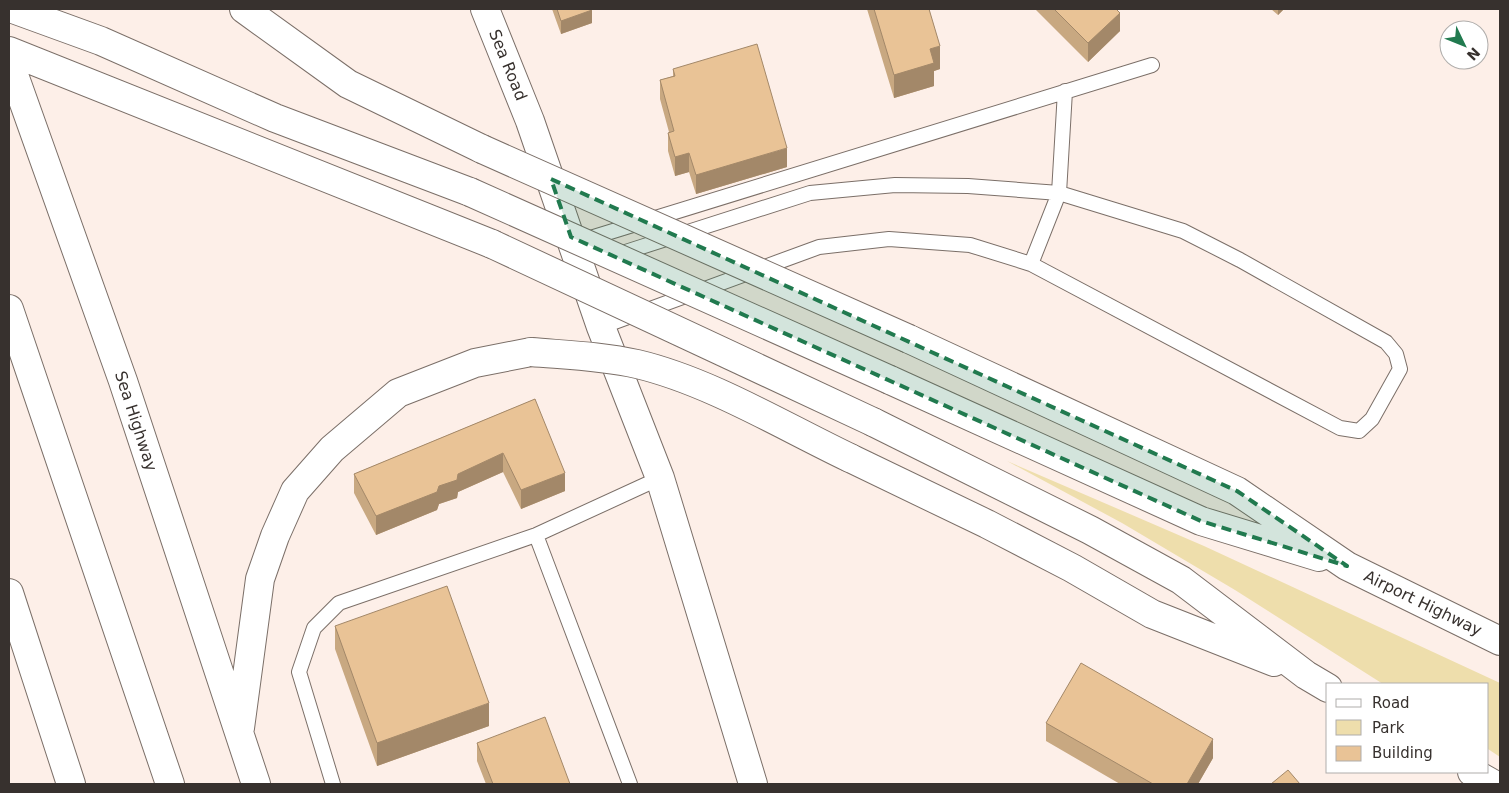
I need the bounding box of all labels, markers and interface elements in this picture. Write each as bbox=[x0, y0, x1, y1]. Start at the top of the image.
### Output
north arrow bbox=[1439, 20, 1489, 70]
street label: Sea Road bbox=[485, 27, 531, 103]
text: N bbox=[1464, 44, 1483, 64]
street label: Sea Highway bbox=[111, 369, 161, 473]
street label: Airport Highway bbox=[1361, 566, 1485, 640]
legend bbox=[1326, 683, 1489, 773]
text: Road bbox=[1372, 694, 1410, 712]
text: Park bbox=[1372, 719, 1405, 737]
text: Building bbox=[1372, 744, 1433, 762]

